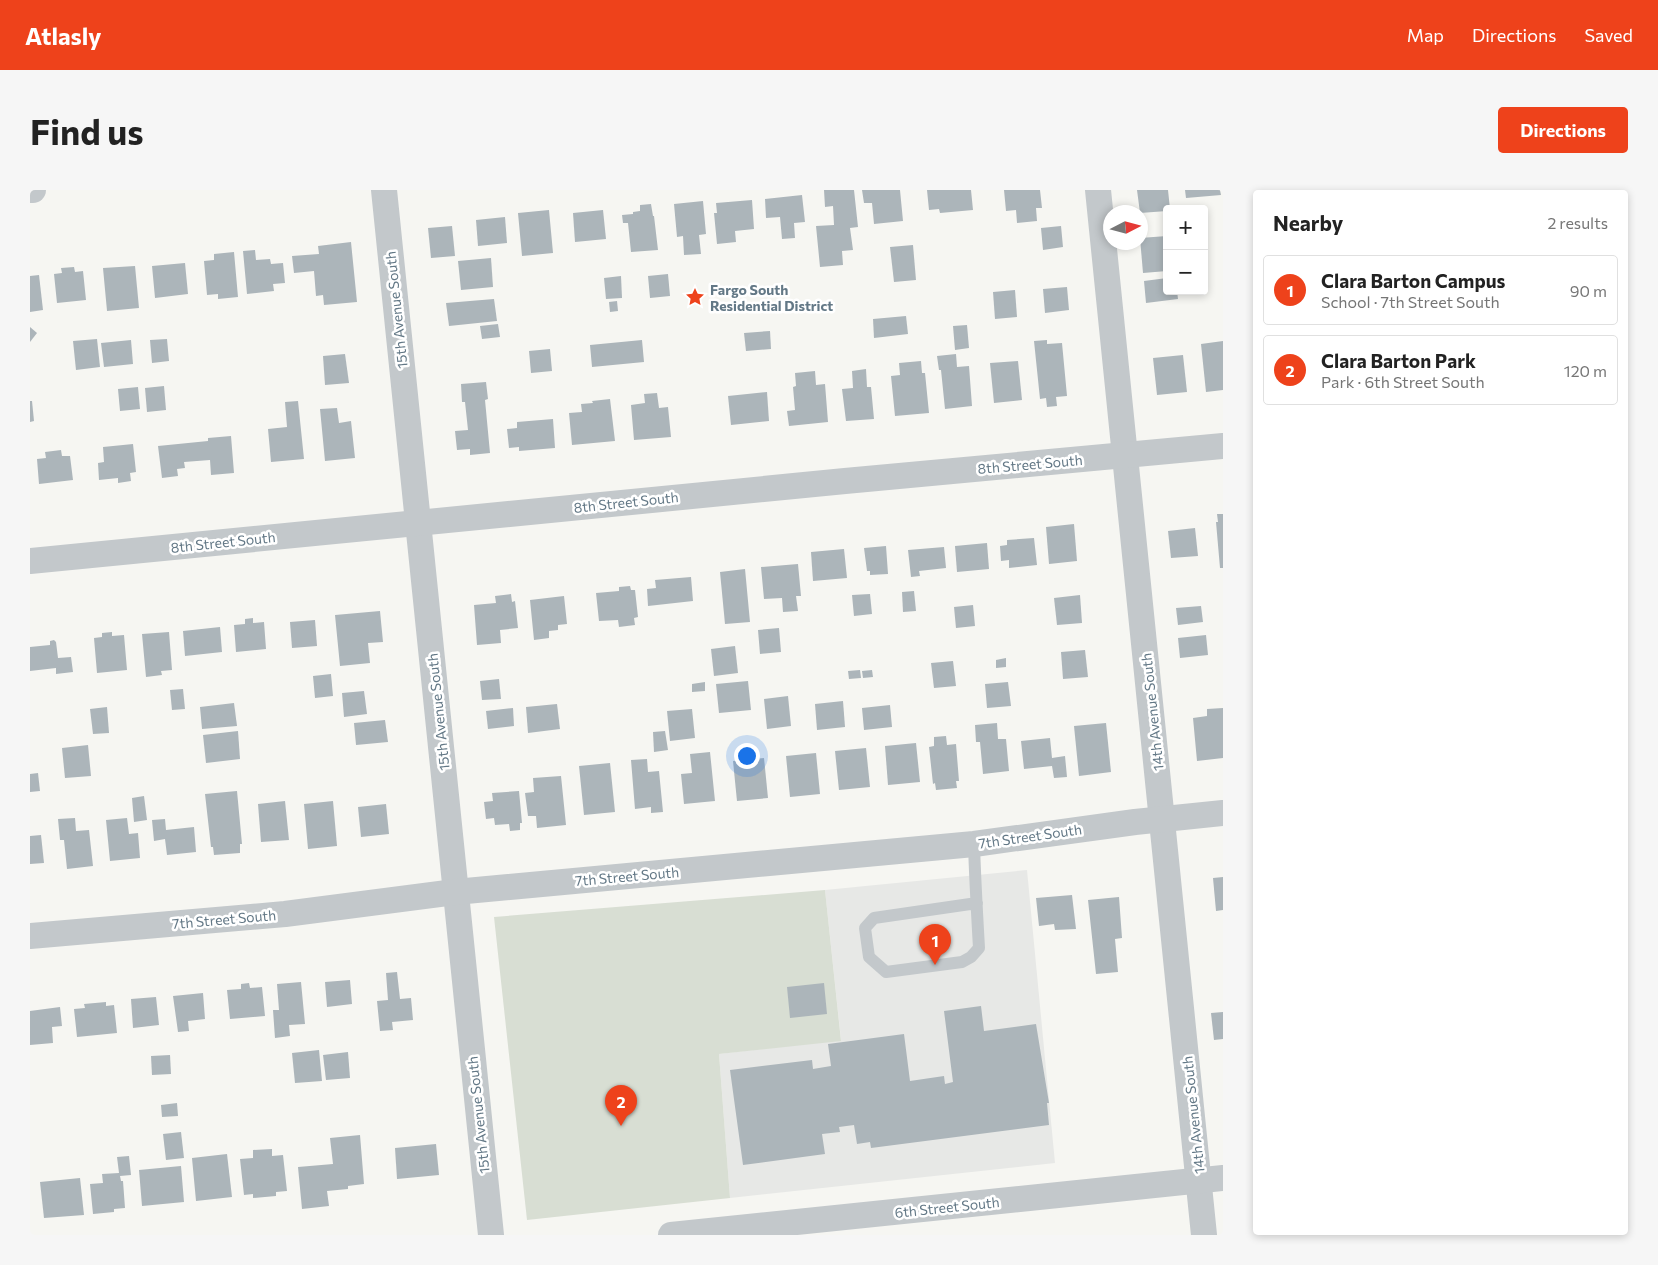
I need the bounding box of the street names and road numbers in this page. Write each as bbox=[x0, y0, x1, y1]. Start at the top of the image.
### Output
street label: 15th Avenue South bbox=[381, 250, 411, 370]
street label: 8th Street South bbox=[977, 451, 1083, 477]
street label: 8th Street South bbox=[573, 488, 679, 516]
street label: 8th Street South bbox=[170, 528, 276, 556]
street label: 15th Avenue South bbox=[423, 652, 453, 772]
street label: 14th Avenue South bbox=[1137, 652, 1167, 772]
street label: 7th Street South bbox=[977, 820, 1083, 852]
street label: 7th Street South bbox=[574, 863, 680, 889]
street label: 7th Street South bbox=[171, 906, 277, 932]
street label: 15th Avenue South bbox=[463, 1055, 493, 1175]
street label: 14th Avenue South bbox=[1178, 1055, 1208, 1175]
street label: 6th Street South bbox=[894, 1193, 1000, 1221]

